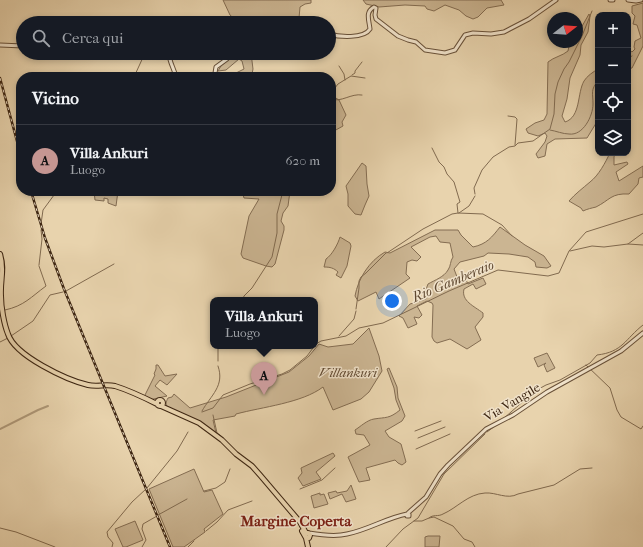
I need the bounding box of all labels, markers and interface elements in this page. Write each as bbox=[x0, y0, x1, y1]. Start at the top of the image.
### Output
north arrow bbox=[547, 12, 583, 48]
map controls bbox=[595, 12, 631, 156]
button: + bbox=[595, 12, 631, 48]
search box bbox=[16, 16, 336, 60]
icon: search bbox=[30, 27, 52, 49]
text: Cerca qui bbox=[62, 29, 123, 47]
button: − bbox=[595, 48, 631, 84]
button: locate bbox=[595, 84, 631, 120]
text: Vicino bbox=[32, 88, 79, 108]
button: layers bbox=[595, 120, 631, 156]
text: Villa Ankuri bbox=[70, 144, 148, 162]
text: A bbox=[41, 153, 49, 168]
text: 620 m bbox=[286, 153, 320, 168]
text: Luogo bbox=[70, 162, 105, 177]
water label: Rio Gamberaio bbox=[409, 256, 497, 306]
your location bbox=[382, 291, 402, 311]
popup bbox=[210, 297, 318, 349]
text: Villa Ankuri bbox=[225, 307, 303, 325]
text: Luogo bbox=[225, 325, 260, 340]
pin: A bbox=[251, 362, 277, 395]
park label: Villankuri bbox=[319, 365, 378, 380]
street label: Via Vangile bbox=[480, 379, 543, 425]
district label: Margine Coperta bbox=[240, 512, 352, 530]

